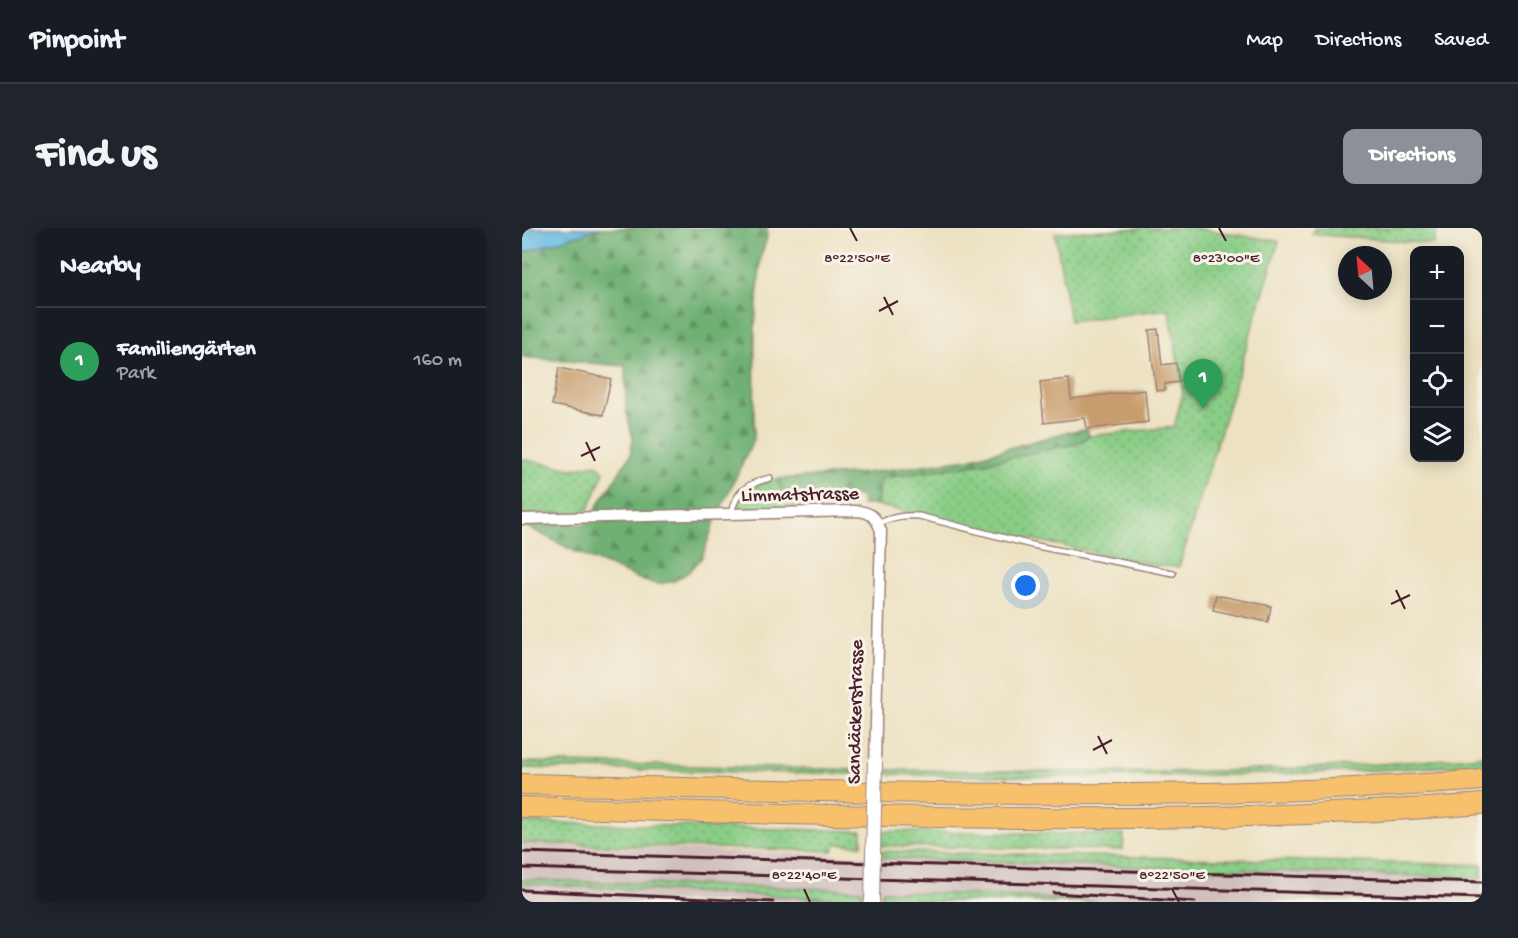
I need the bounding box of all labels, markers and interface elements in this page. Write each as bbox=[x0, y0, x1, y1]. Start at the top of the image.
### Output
text: Pinpoint bbox=[30, 25, 124, 58]
text: Map bbox=[1246, 29, 1283, 54]
text: Directions bbox=[1316, 29, 1401, 54]
text: Saved bbox=[1434, 29, 1488, 54]
button: Directions bbox=[1343, 129, 1482, 184]
text: Find us bbox=[36, 132, 156, 181]
north arrow bbox=[1338, 246, 1392, 300]
map controls bbox=[1410, 246, 1464, 462]
button: + bbox=[1410, 246, 1464, 300]
text: 8°22'50"E bbox=[824, 250, 890, 268]
text: 8°23'00"E bbox=[1193, 250, 1260, 268]
text: Nearby bbox=[60, 252, 141, 283]
button: − bbox=[1410, 300, 1464, 354]
text: Familiengärten bbox=[117, 337, 256, 363]
text: 1 bbox=[75, 350, 84, 373]
text: 160 m bbox=[413, 350, 462, 373]
button: locate bbox=[1410, 354, 1464, 408]
pin: 1 bbox=[1184, 360, 1222, 409]
text: Park bbox=[117, 363, 155, 386]
button: layers bbox=[1410, 408, 1464, 462]
street label: Limmatstrasse bbox=[741, 483, 860, 509]
your location bbox=[1011, 571, 1040, 600]
street label: Sandäckerstrasse bbox=[844, 639, 870, 784]
text: 8°22'40"E bbox=[772, 867, 837, 885]
text: 8°22'50"E bbox=[1139, 867, 1205, 885]

